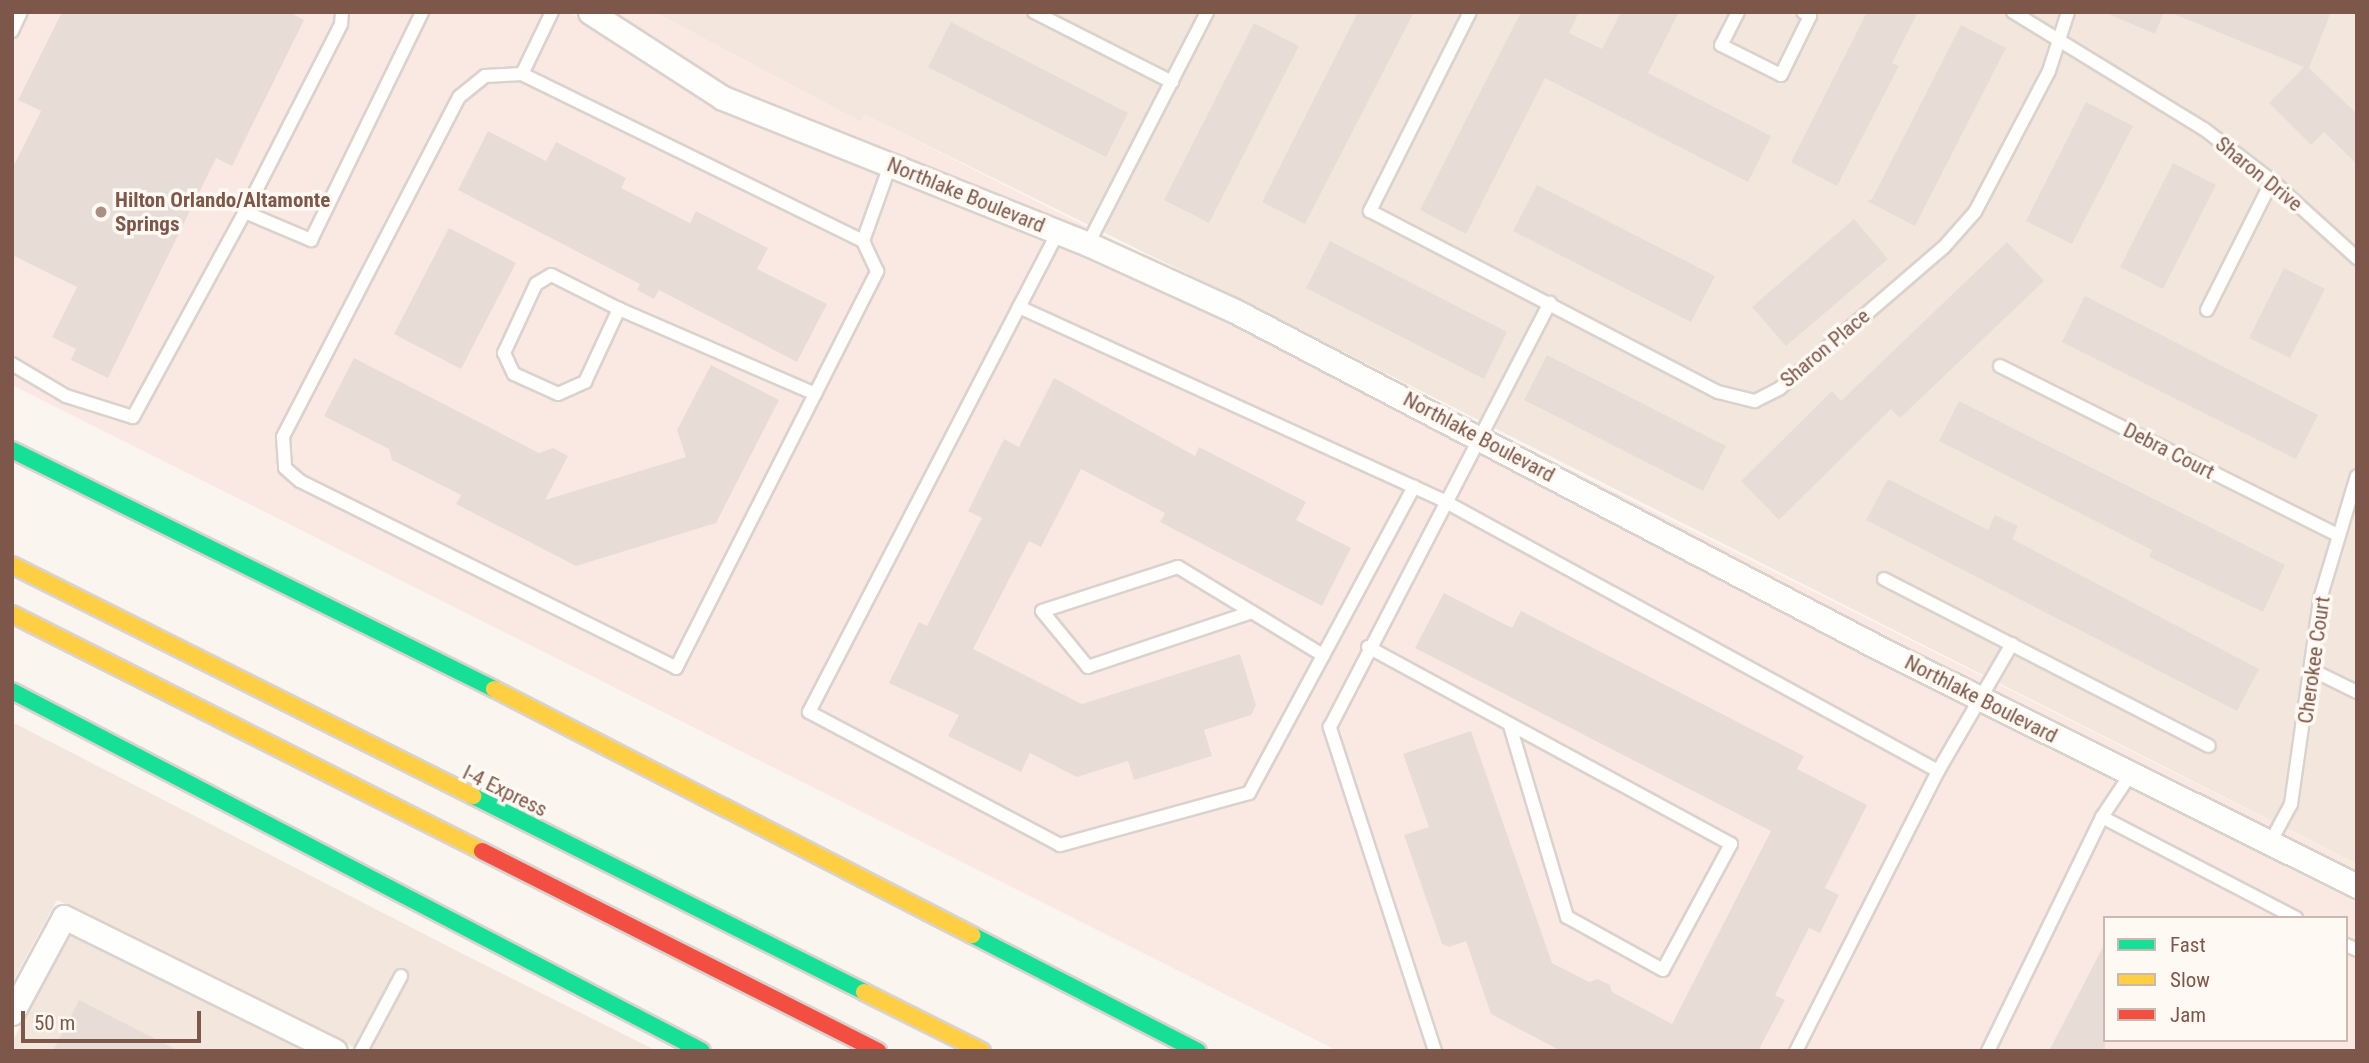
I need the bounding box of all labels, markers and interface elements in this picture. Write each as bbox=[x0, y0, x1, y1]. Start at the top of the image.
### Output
street label: Sharon Drive bbox=[2210, 131, 2308, 217]
street label: Northlake Boulevard bbox=[883, 152, 1049, 238]
place label: Hilton Orlando/Altamonte Springs bbox=[115, 187, 330, 237]
marker: Hilton Orlando/Altamonte Springs bbox=[93, 204, 109, 220]
street label: Sharon Place bbox=[1775, 303, 1875, 393]
street label: Northlake Boulevard bbox=[1399, 386, 1559, 488]
street label: Debra Court bbox=[2119, 417, 2219, 485]
street label: Cherokee Court bbox=[2293, 595, 2335, 725]
street label: Northlake Boulevard bbox=[1901, 650, 2061, 748]
street label: I-4 Express bbox=[459, 760, 551, 822]
legend bbox=[2103, 916, 2348, 1042]
text: Fast bbox=[2170, 933, 2206, 957]
text: Slow bbox=[2170, 968, 2210, 992]
scale bar bbox=[24, 996, 205, 1040]
text: Jam bbox=[2170, 1003, 2206, 1027]
text: 50 m bbox=[34, 1011, 75, 1035]

